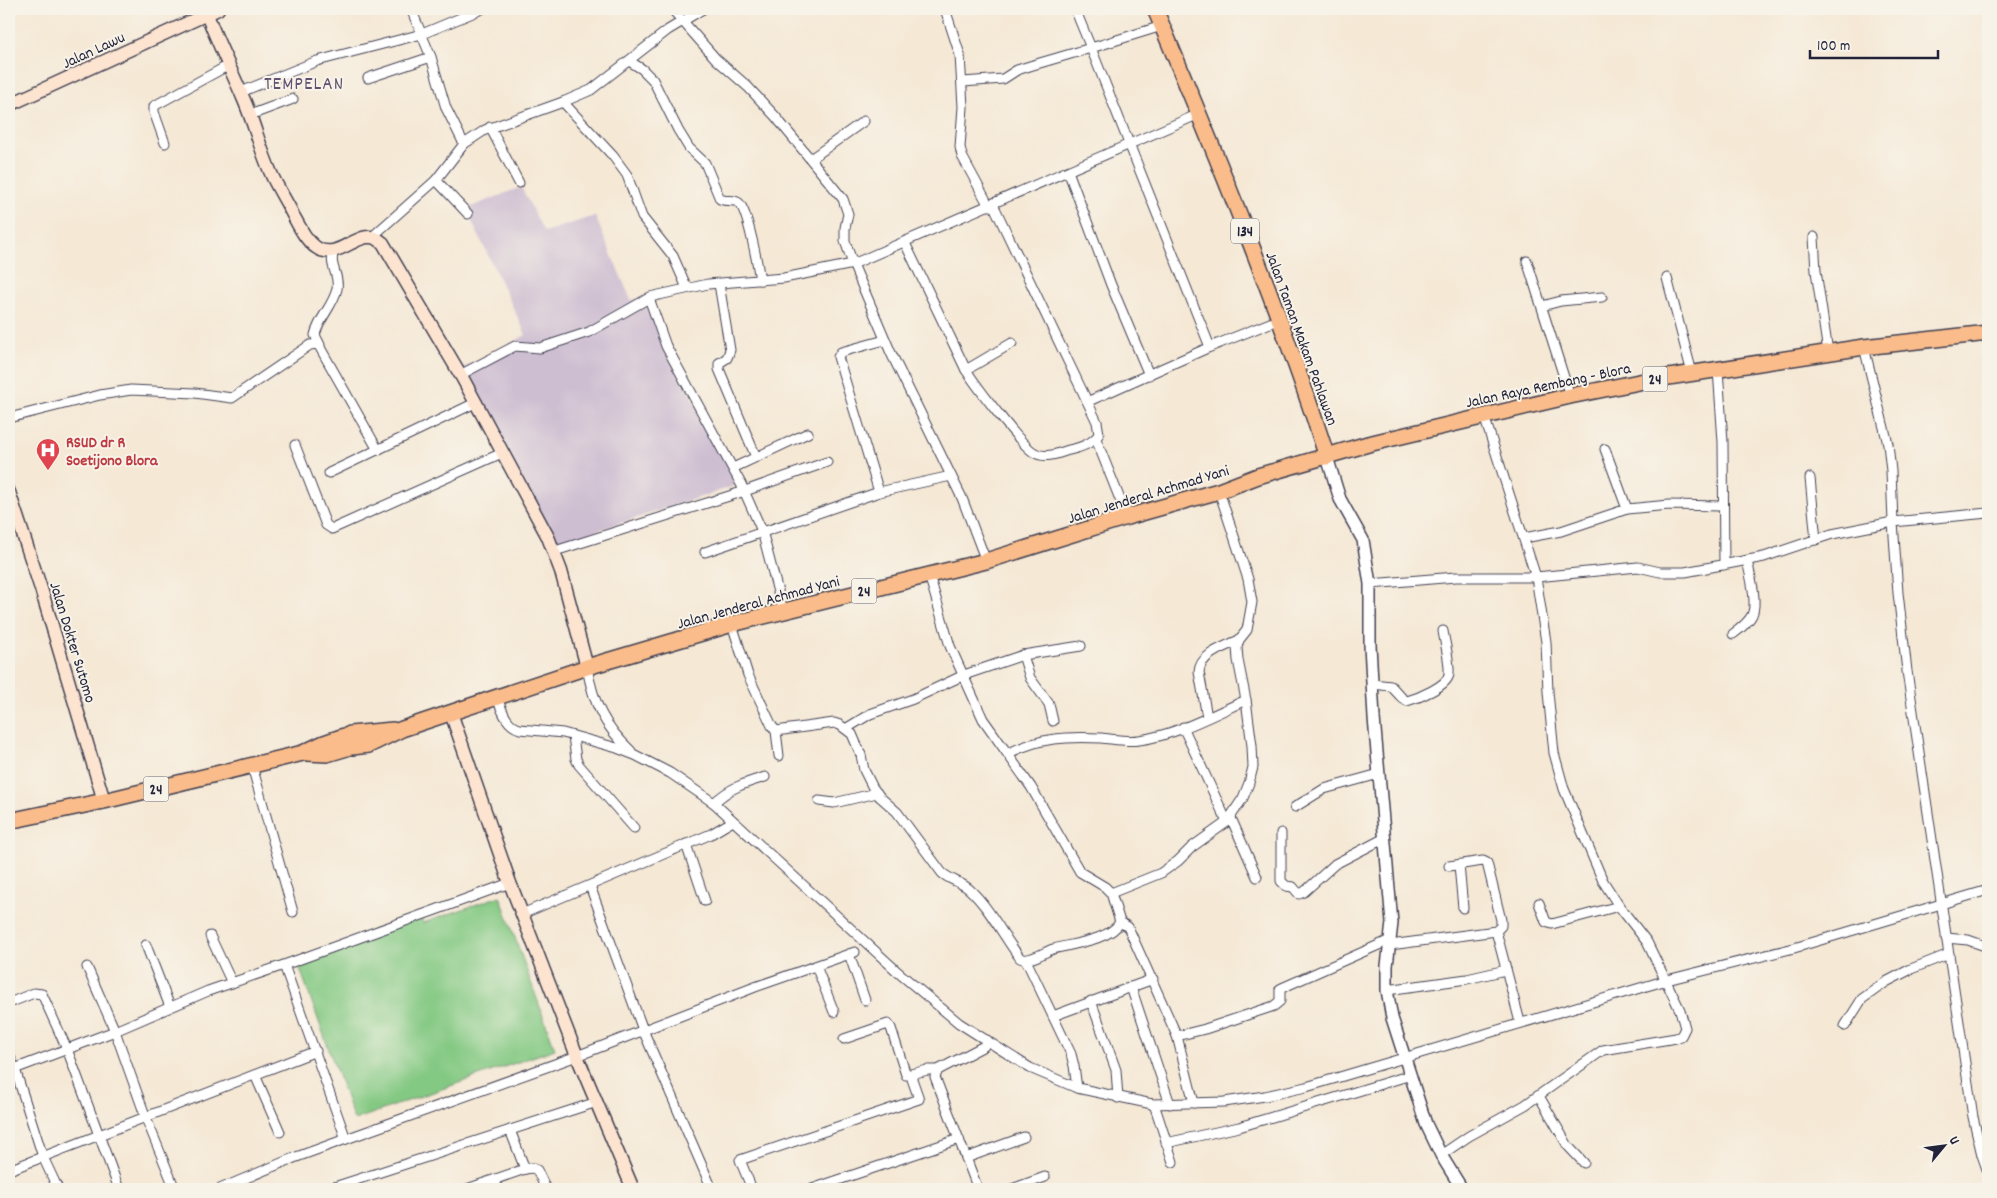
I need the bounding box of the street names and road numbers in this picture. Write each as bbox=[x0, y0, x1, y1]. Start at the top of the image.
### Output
street label: Jalan Lawu bbox=[59, 27, 129, 76]
road number: 134 bbox=[1231, 218, 1259, 244]
street label: Jalan Taman Makam Pahlawan bbox=[1258, 249, 1343, 429]
street label: Jalan Raya Rembang - Blora bbox=[1464, 358, 1634, 415]
road number: 24 bbox=[1642, 366, 1668, 392]
street label: Jalan Jenderal Achmad Yani bbox=[1065, 460, 1232, 531]
street label: Jalan Jenderal Achmad Yani bbox=[675, 571, 842, 636]
road number: 24 bbox=[852, 578, 876, 604]
street label: Jalan Dokter Sutomo bbox=[42, 579, 101, 706]
road number: 24 bbox=[144, 776, 168, 802]

